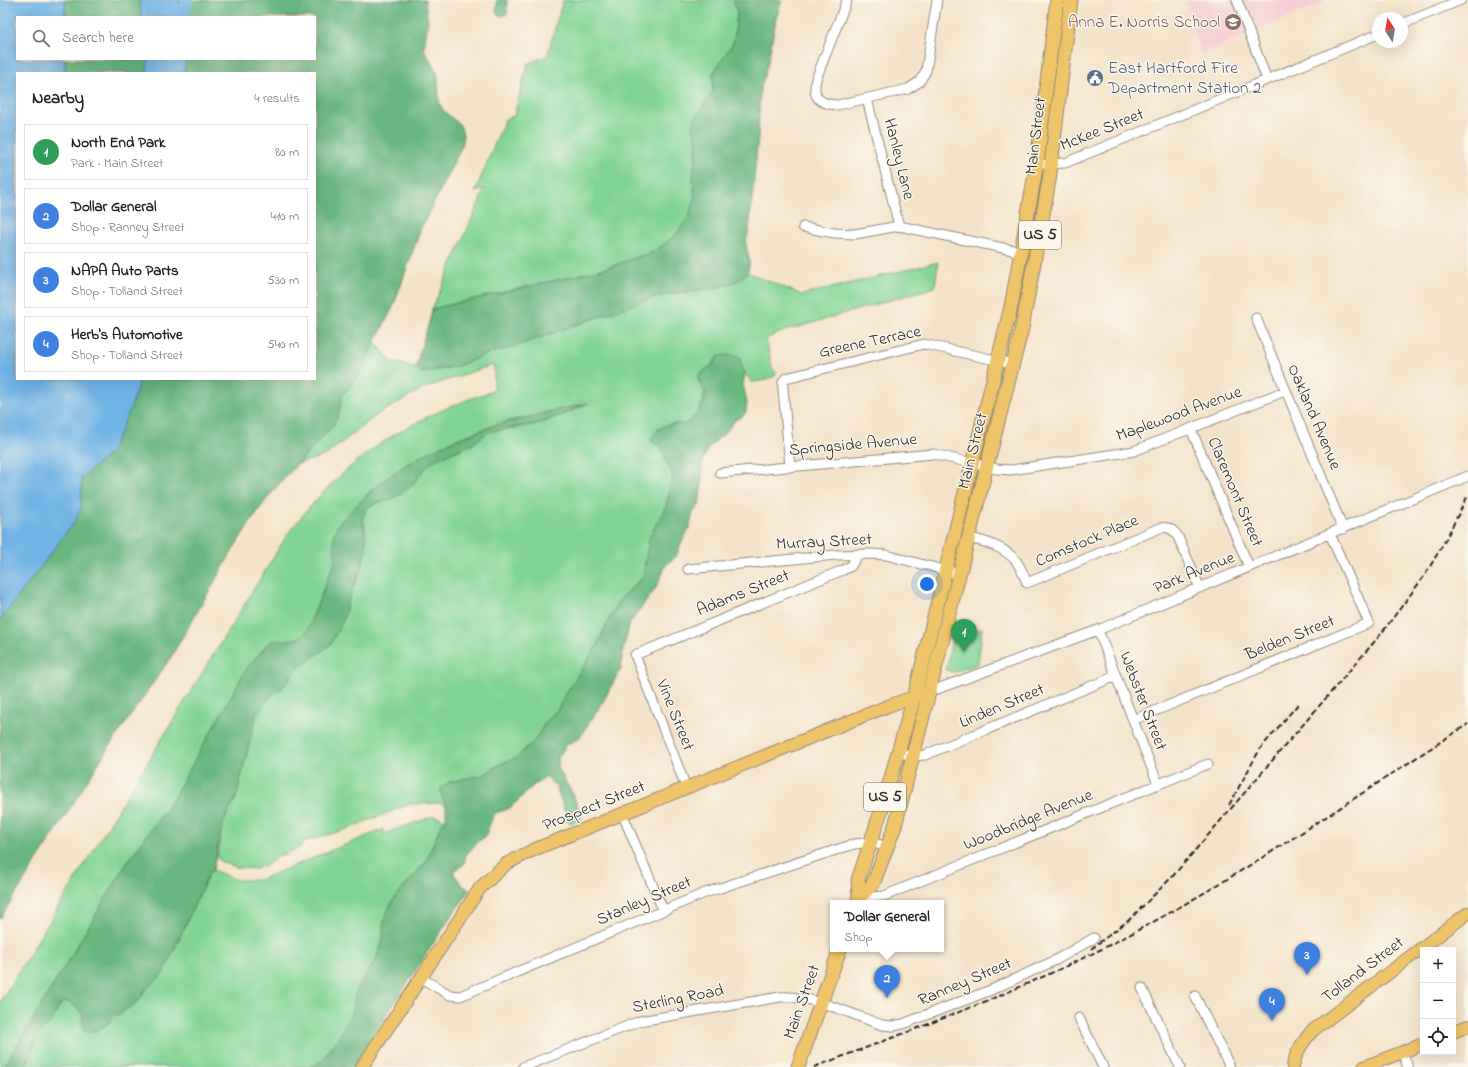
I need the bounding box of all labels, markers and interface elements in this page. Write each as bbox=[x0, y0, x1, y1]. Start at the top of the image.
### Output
place label: Anna E. Norris School bbox=[1068, 10, 1220, 35]
school or university icon: Anna E. Norris School bbox=[1223, 12, 1243, 32]
north arrow bbox=[1372, 12, 1408, 48]
search box bbox=[16, 16, 316, 60]
icon: search bbox=[30, 27, 52, 49]
text: Search here bbox=[62, 27, 134, 49]
place label: East Hartford Fire Department Station 2 bbox=[1107, 56, 1261, 101]
public building icon: East Hartford Fire Department Station 2 bbox=[1085, 68, 1105, 88]
text: Nearby bbox=[32, 86, 84, 111]
text: 4 results bbox=[254, 89, 300, 108]
street label: Main Street bbox=[1019, 95, 1053, 176]
street label: McKee Street bbox=[1056, 102, 1148, 158]
street label: Hanley Lane bbox=[876, 116, 921, 203]
text: North End Park bbox=[71, 132, 165, 154]
text: 1 bbox=[44, 143, 48, 162]
text: 80 m bbox=[275, 143, 299, 162]
text: Park · Main Street bbox=[71, 154, 163, 173]
text: Dollar General bbox=[71, 196, 156, 218]
text: 2 bbox=[43, 207, 49, 226]
text: 410 m bbox=[271, 207, 299, 226]
text: Shop · Ranney Street bbox=[71, 218, 185, 237]
road number: US 5 bbox=[1019, 221, 1061, 249]
text: NAPA Auto Parts bbox=[71, 260, 179, 282]
text: 3 bbox=[43, 271, 49, 290]
text: 530 m bbox=[267, 271, 299, 290]
text: Shop · Tolland Street bbox=[71, 282, 183, 301]
street label: Greene Terrace bbox=[817, 319, 924, 365]
text: Herb's Automotive bbox=[71, 324, 183, 346]
text: 4 bbox=[43, 335, 49, 354]
text: 540 m bbox=[267, 335, 299, 354]
text: Shop · Tolland Street bbox=[71, 346, 183, 365]
street label: Oakland Avenue bbox=[1280, 360, 1348, 474]
street label: Maplewood Avenue bbox=[1113, 380, 1246, 448]
street label: Main Street bbox=[951, 410, 995, 492]
street label: Springside Avenue bbox=[788, 427, 919, 465]
street label: Claremont Street bbox=[1201, 433, 1270, 551]
street label: Comstock Place bbox=[1032, 508, 1143, 574]
street label: Murray Street bbox=[775, 527, 873, 558]
street label: Park Avenue bbox=[1150, 545, 1239, 601]
street label: Adams Street bbox=[693, 563, 793, 623]
your location bbox=[917, 574, 937, 594]
street label: Belden Street bbox=[1241, 609, 1339, 668]
pin: 1 bbox=[951, 619, 977, 652]
street label: Webster Street bbox=[1113, 648, 1173, 754]
street label: Vine Street bbox=[649, 675, 701, 755]
street label: Linden Street bbox=[956, 677, 1049, 735]
street label: Prospect Street bbox=[539, 774, 649, 838]
street label: Woodbridge Avenue bbox=[960, 782, 1098, 859]
road number: US 5 bbox=[864, 783, 906, 811]
street label: Stanley Street bbox=[593, 870, 696, 933]
popup bbox=[830, 900, 944, 952]
text: Dollar General bbox=[844, 906, 930, 928]
text: Shop bbox=[844, 928, 873, 947]
street label: Tolland Street bbox=[1317, 931, 1410, 1009]
pin: 3 bbox=[1294, 942, 1320, 975]
map controls bbox=[1420, 947, 1456, 1055]
button: + bbox=[1420, 947, 1456, 983]
street label: Ranney Street bbox=[914, 951, 1016, 1014]
street label: Main Street bbox=[777, 961, 827, 1043]
pin: 2 bbox=[874, 965, 900, 998]
street label: Sterling Road bbox=[630, 978, 727, 1022]
button: − bbox=[1420, 983, 1456, 1019]
pin: 4 bbox=[1259, 988, 1285, 1021]
button: locate bbox=[1420, 1019, 1456, 1055]

